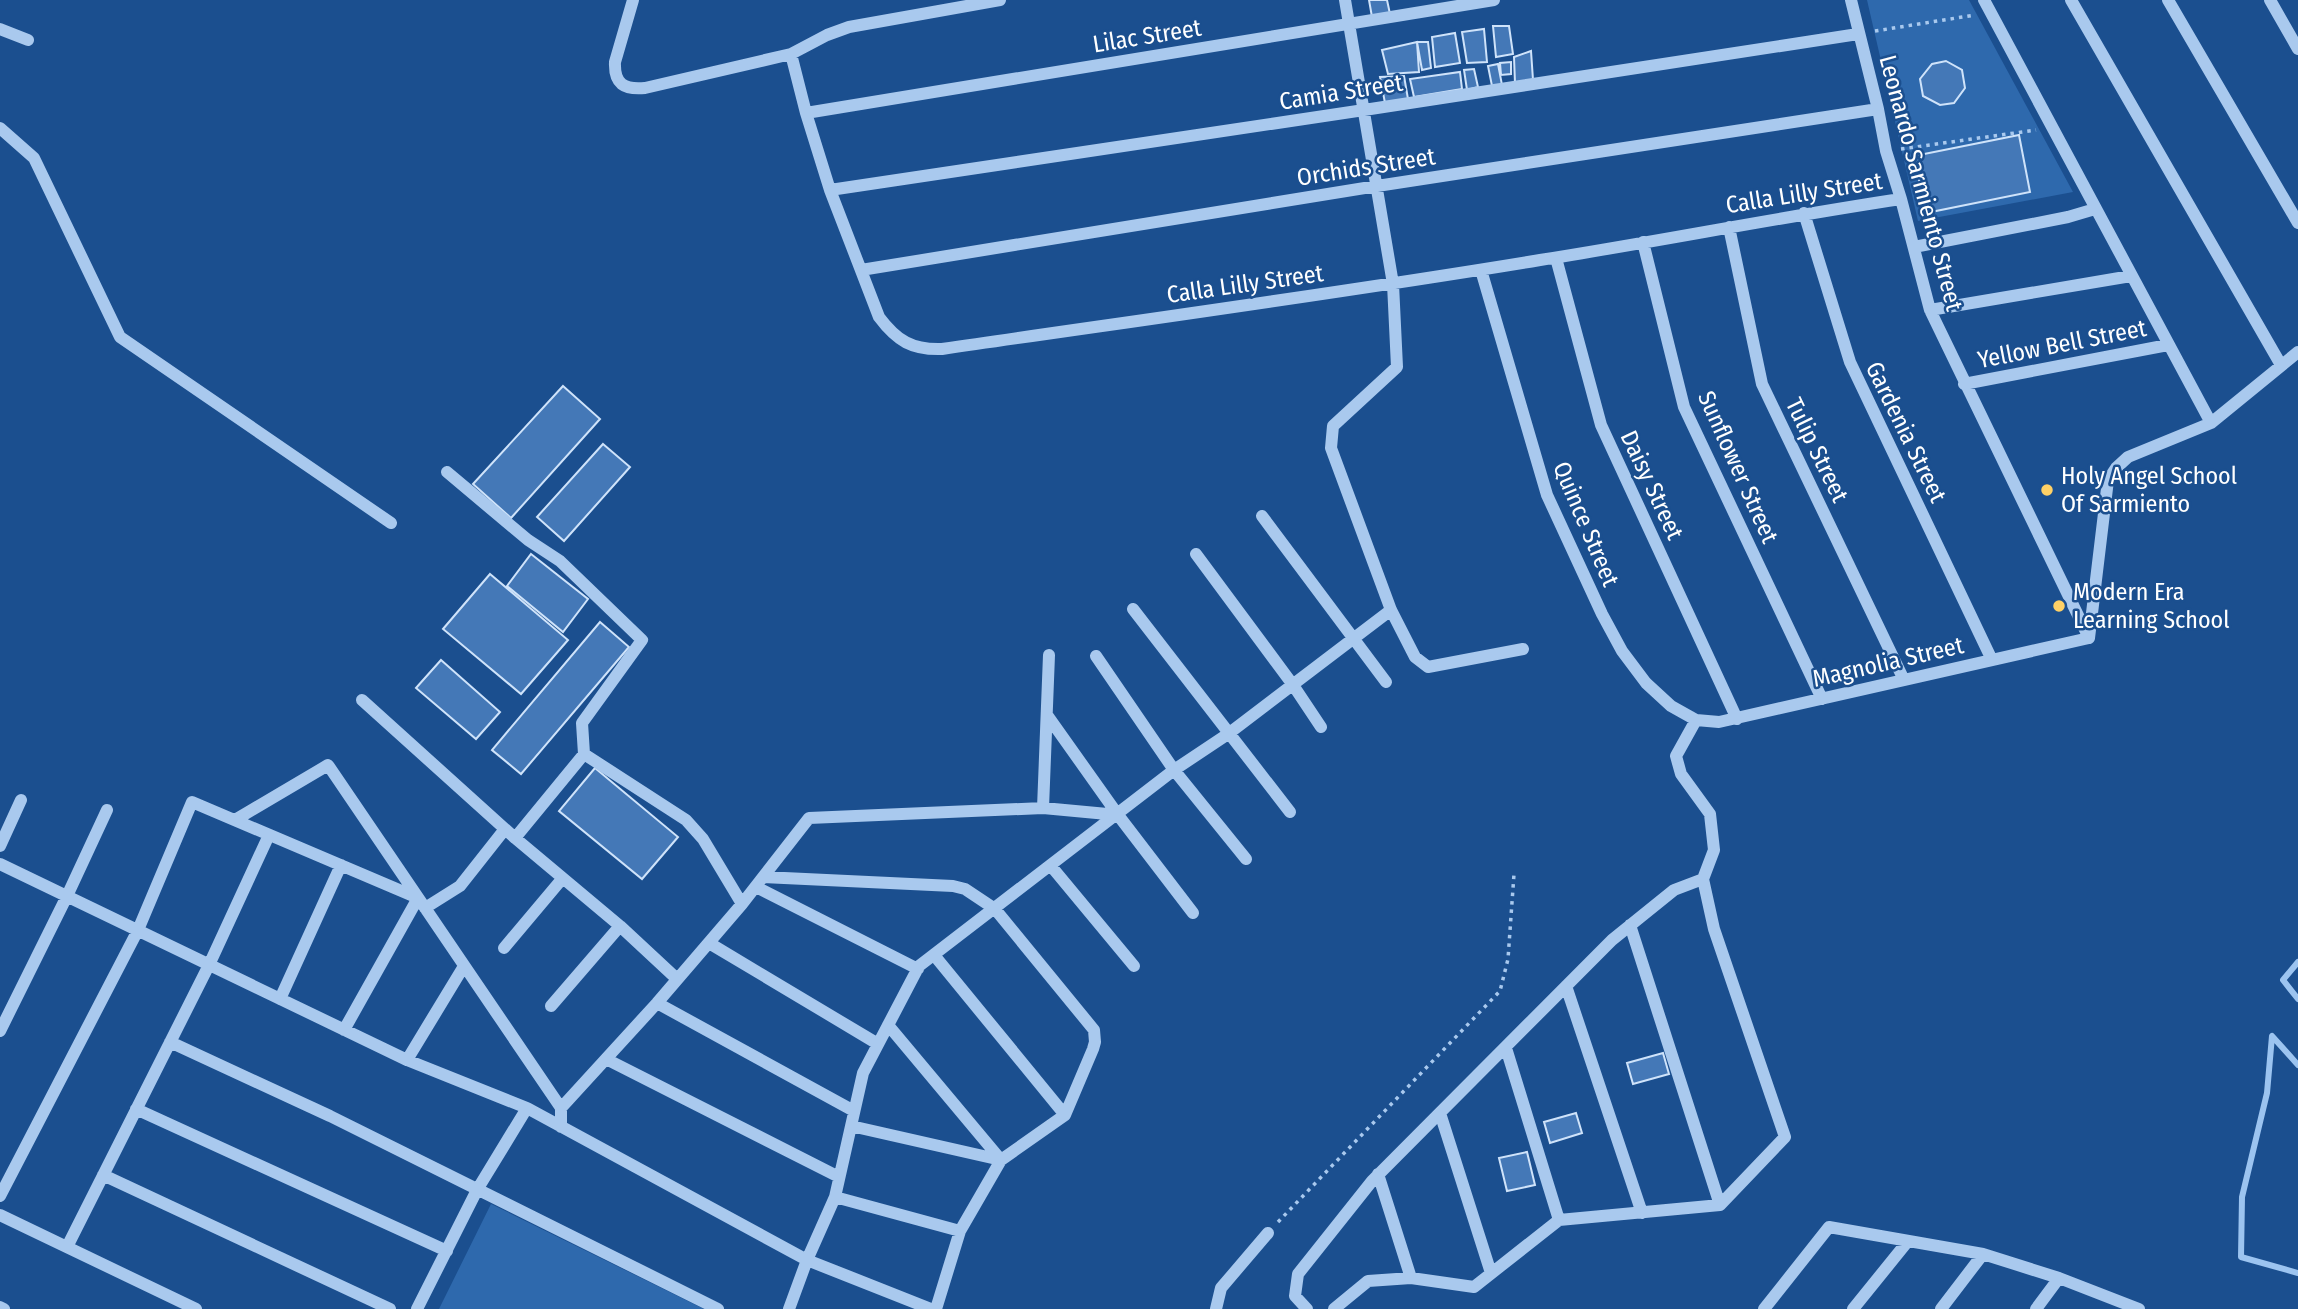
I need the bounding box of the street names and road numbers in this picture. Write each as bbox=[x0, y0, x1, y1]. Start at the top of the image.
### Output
street label: Lilac Street bbox=[1091, 14, 1203, 58]
street label: Leonardo Sarmiento Street bbox=[1873, 52, 1969, 314]
street label: Camia Street bbox=[1277, 68, 1405, 116]
street label: Orchids Street bbox=[1295, 142, 1437, 192]
street label: Calla Lilly Street bbox=[1724, 167, 1884, 219]
street label: Calla Lilly Street bbox=[1165, 259, 1325, 309]
street label: Yellow Bell Street bbox=[1975, 314, 2149, 374]
street label: Gardenia Street bbox=[1860, 357, 1952, 507]
street label: Sunflower Street bbox=[1692, 387, 1784, 547]
street label: Tulip Street bbox=[1780, 393, 1854, 507]
street label: Daisy Street bbox=[1615, 426, 1689, 544]
street label: Quince Street bbox=[1547, 457, 1625, 591]
street label: Magnolia Street bbox=[1810, 631, 1966, 693]

